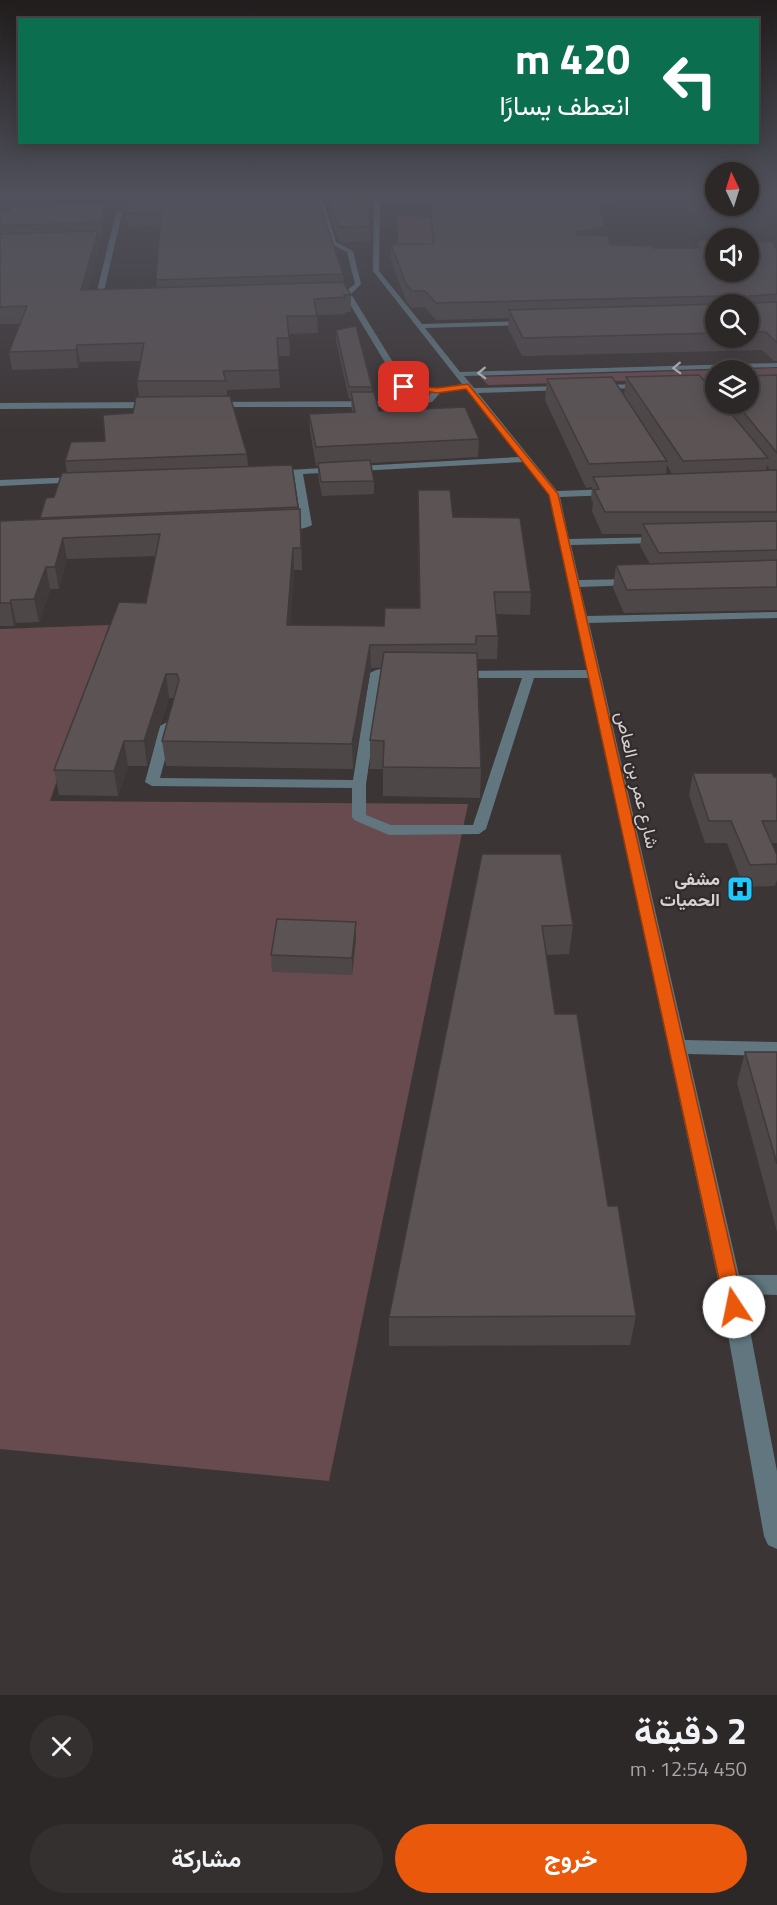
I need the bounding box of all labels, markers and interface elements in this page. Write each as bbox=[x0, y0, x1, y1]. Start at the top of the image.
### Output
text: 420 m bbox=[515, 26, 630, 90]
icon: left bbox=[651, 42, 729, 120]
text: انعطف يسارًا bbox=[499, 84, 630, 125]
north arrow bbox=[705, 162, 759, 216]
map controls bbox=[705, 162, 759, 414]
button: sound bbox=[705, 228, 759, 282]
button: search bbox=[705, 294, 759, 348]
button: layers bbox=[705, 360, 759, 414]
pin bbox=[378, 361, 429, 412]
one-way arrow bbox=[672, 361, 681, 374]
one-way arrow bbox=[477, 367, 486, 379]
icon: arrive bbox=[387, 370, 420, 403]
street label: شارع عمر بن العاص bbox=[609, 709, 666, 851]
place label: مشفى الحميات bbox=[660, 865, 720, 913]
hospital icon: مشفى الحميات bbox=[725, 874, 755, 904]
position arrow bbox=[702, 1275, 766, 1339]
text: 2 دقيقة bbox=[634, 1703, 747, 1758]
button: close bbox=[30, 1715, 93, 1778]
text: 450 m · 12:54 bbox=[630, 1753, 747, 1784]
button: مشاركة bbox=[30, 1824, 383, 1893]
button: خروج bbox=[395, 1824, 747, 1893]

